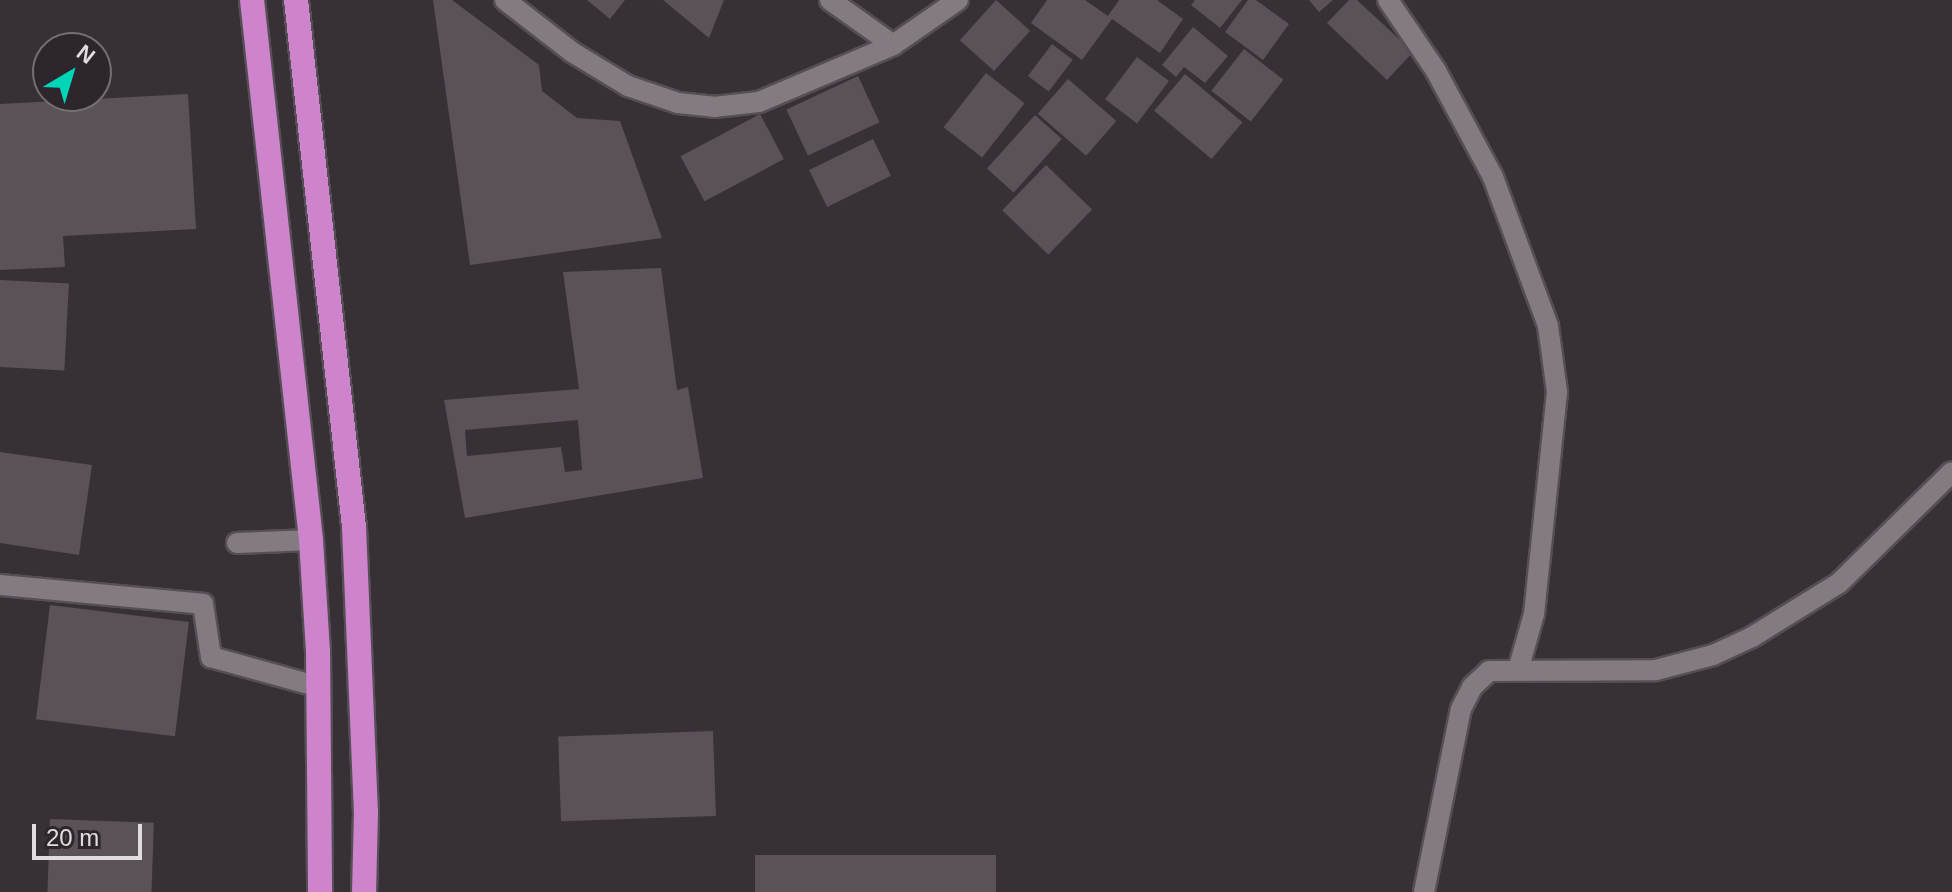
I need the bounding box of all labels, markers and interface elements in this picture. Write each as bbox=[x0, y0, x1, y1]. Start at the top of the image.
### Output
north arrow bbox=[32, 32, 112, 112]
text: N bbox=[72, 40, 100, 69]
scale bar bbox=[36, 808, 146, 858]
text: 20 m bbox=[46, 824, 99, 851]

